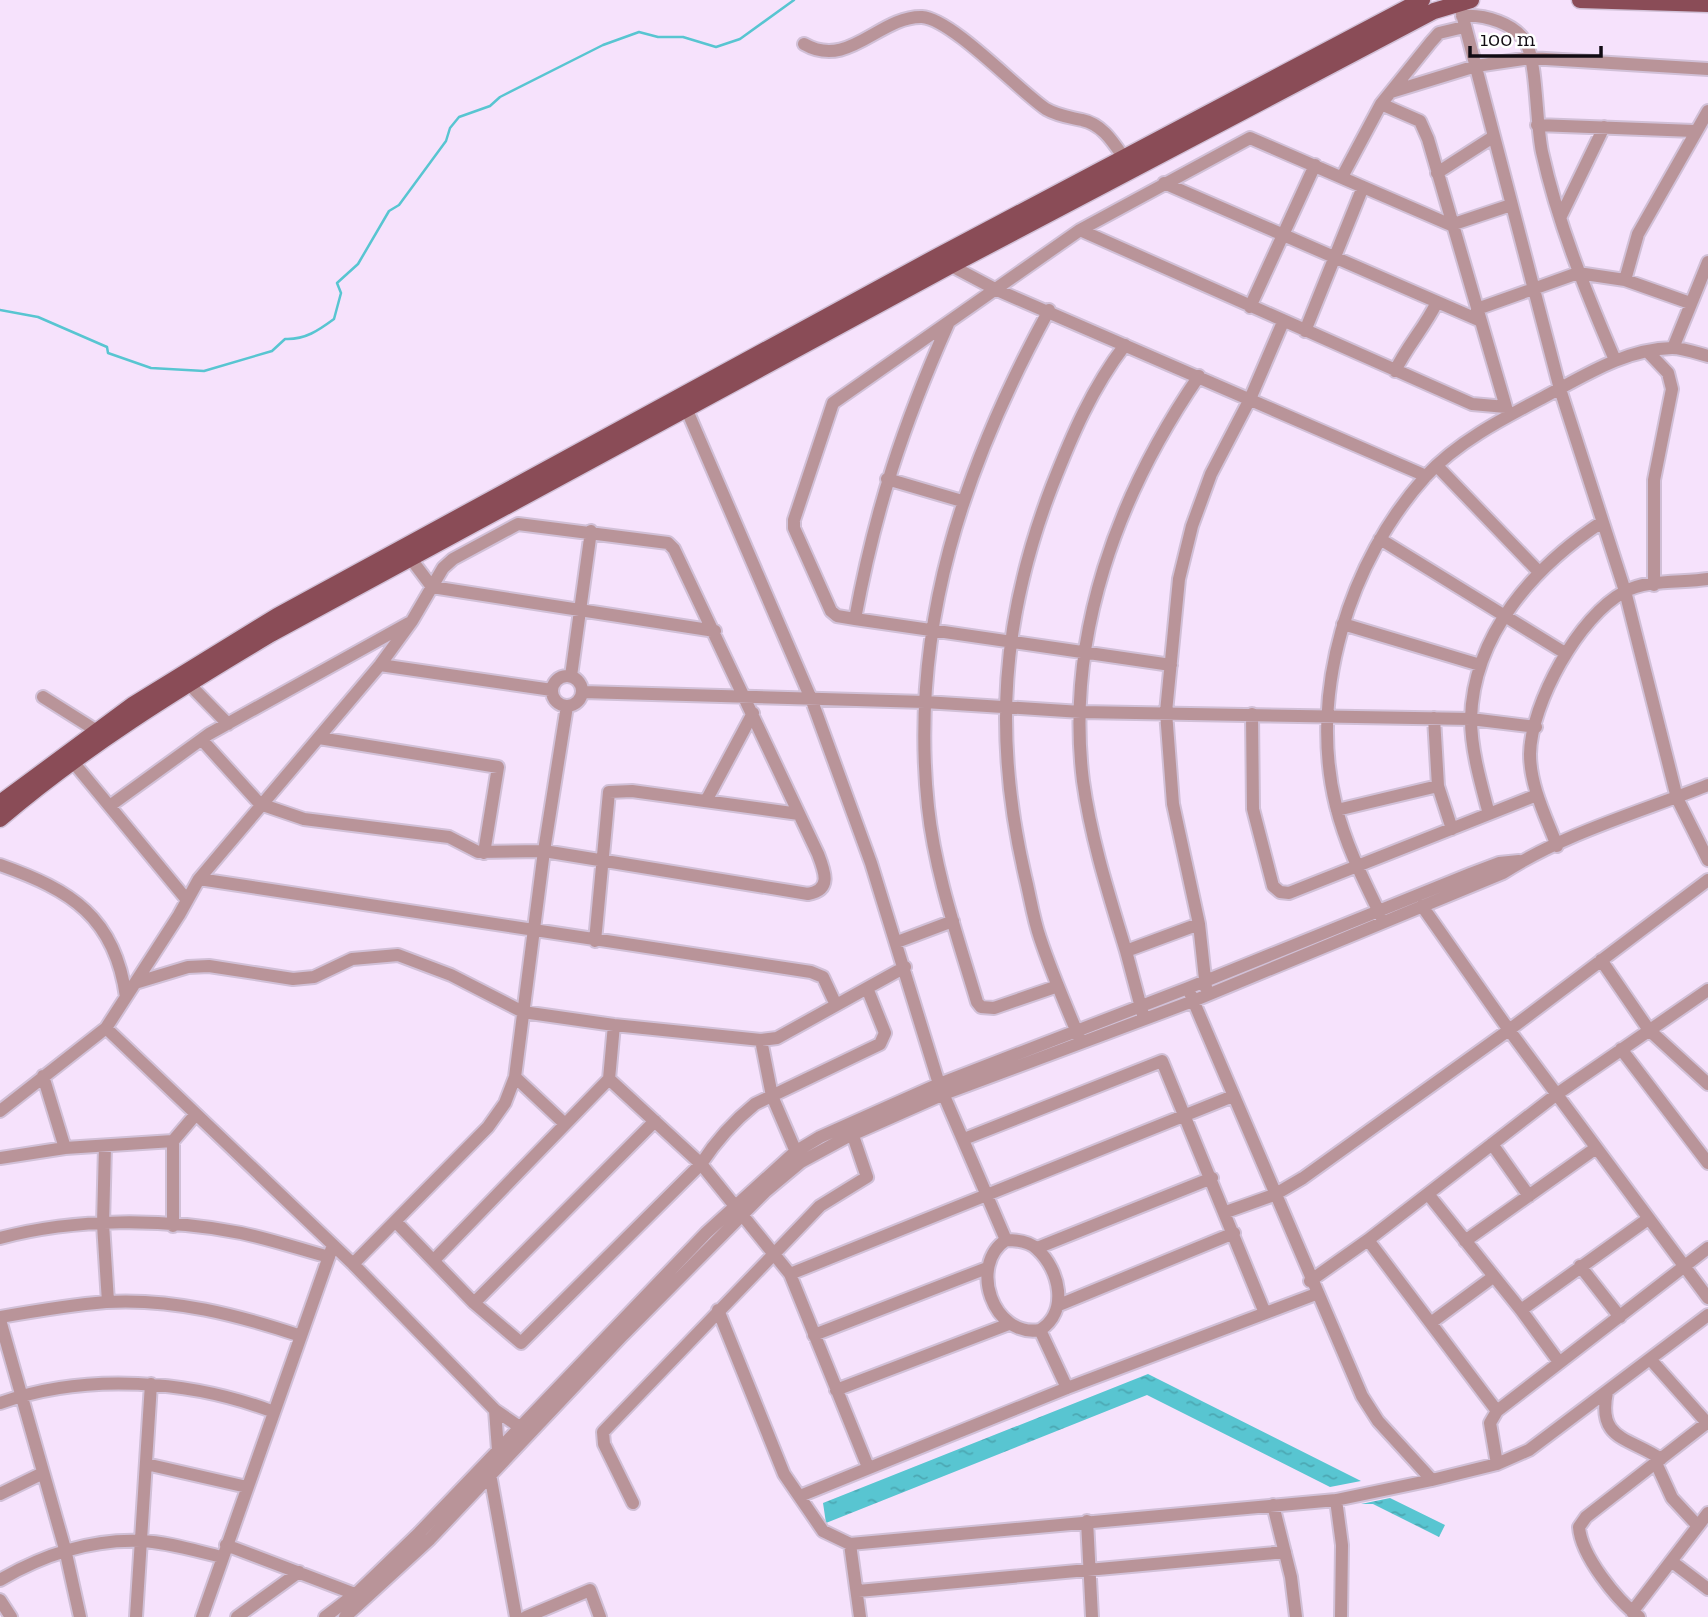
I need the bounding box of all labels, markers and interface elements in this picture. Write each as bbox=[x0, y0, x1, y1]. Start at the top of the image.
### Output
scale bar bbox=[1470, 14, 1601, 58]
text: 100 m bbox=[1480, 26, 1535, 51]

